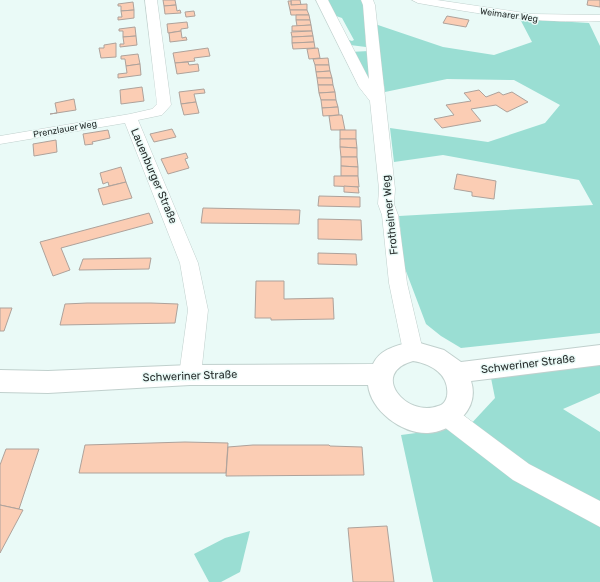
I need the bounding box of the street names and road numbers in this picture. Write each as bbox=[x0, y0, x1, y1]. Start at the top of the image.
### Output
street label: Weimarer Weg bbox=[479, 6, 539, 24]
street label: Prenzlauer Weg bbox=[32, 118, 98, 140]
street label: Lauenburger Straße bbox=[128, 126, 180, 226]
street label: Frotheimer Weg bbox=[379, 174, 401, 256]
street label: Schweriner Straße bbox=[480, 352, 576, 376]
street label: Schweriner Straße bbox=[142, 368, 238, 384]

